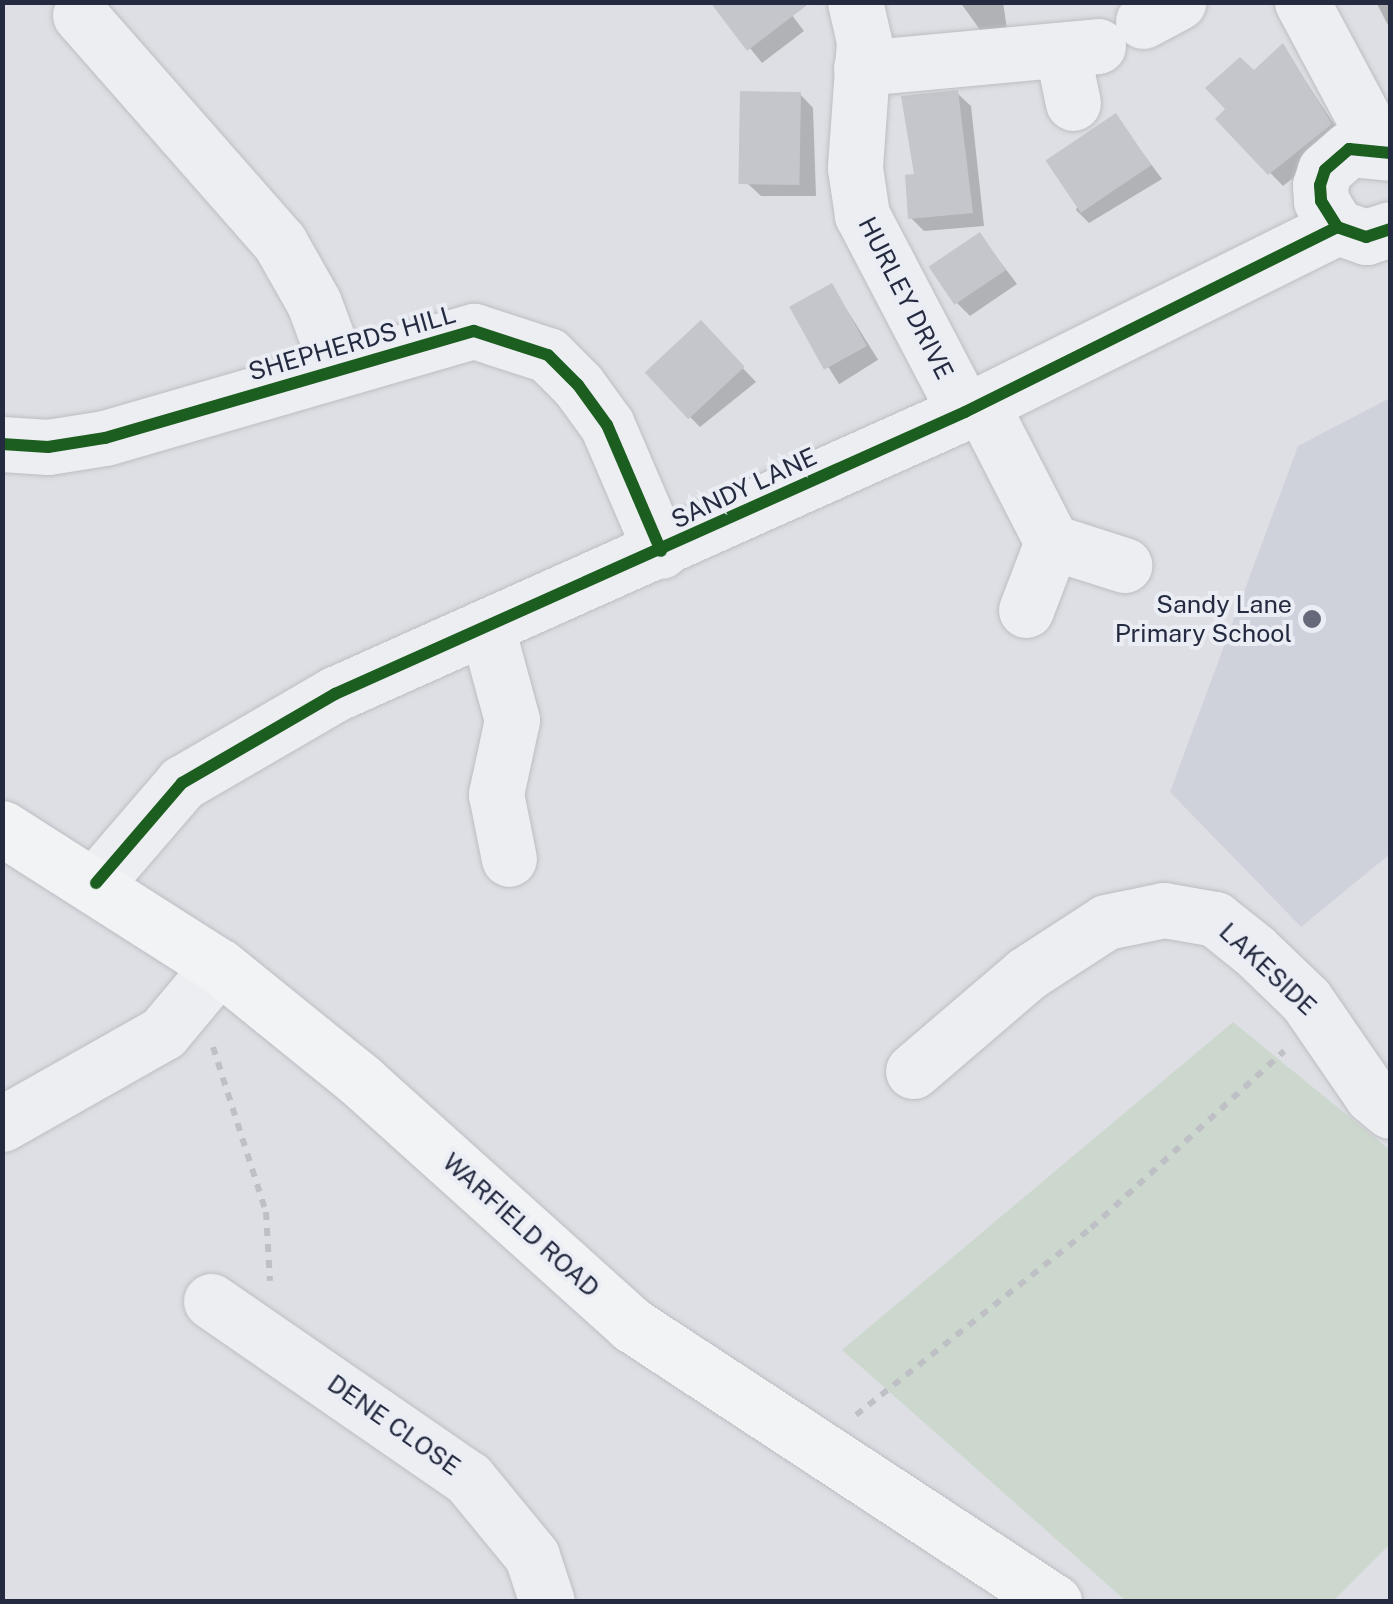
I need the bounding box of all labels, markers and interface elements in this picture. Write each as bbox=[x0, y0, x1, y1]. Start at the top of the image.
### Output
street label: HURLEY DRIVE bbox=[852, 212, 960, 384]
street label: SHEPHERDS HILL bbox=[245, 299, 459, 387]
street label: SANDY LANE bbox=[666, 441, 822, 535]
place label: Sandy Lane Primary School bbox=[1115, 590, 1292, 649]
marker: Sandy Lane Primary School bbox=[1301, 608, 1323, 630]
street label: LAKESIDE bbox=[1213, 916, 1323, 1022]
street label: WARFIELD ROAD bbox=[437, 1147, 605, 1303]
street label: DENE CLOSE bbox=[322, 1368, 466, 1482]

